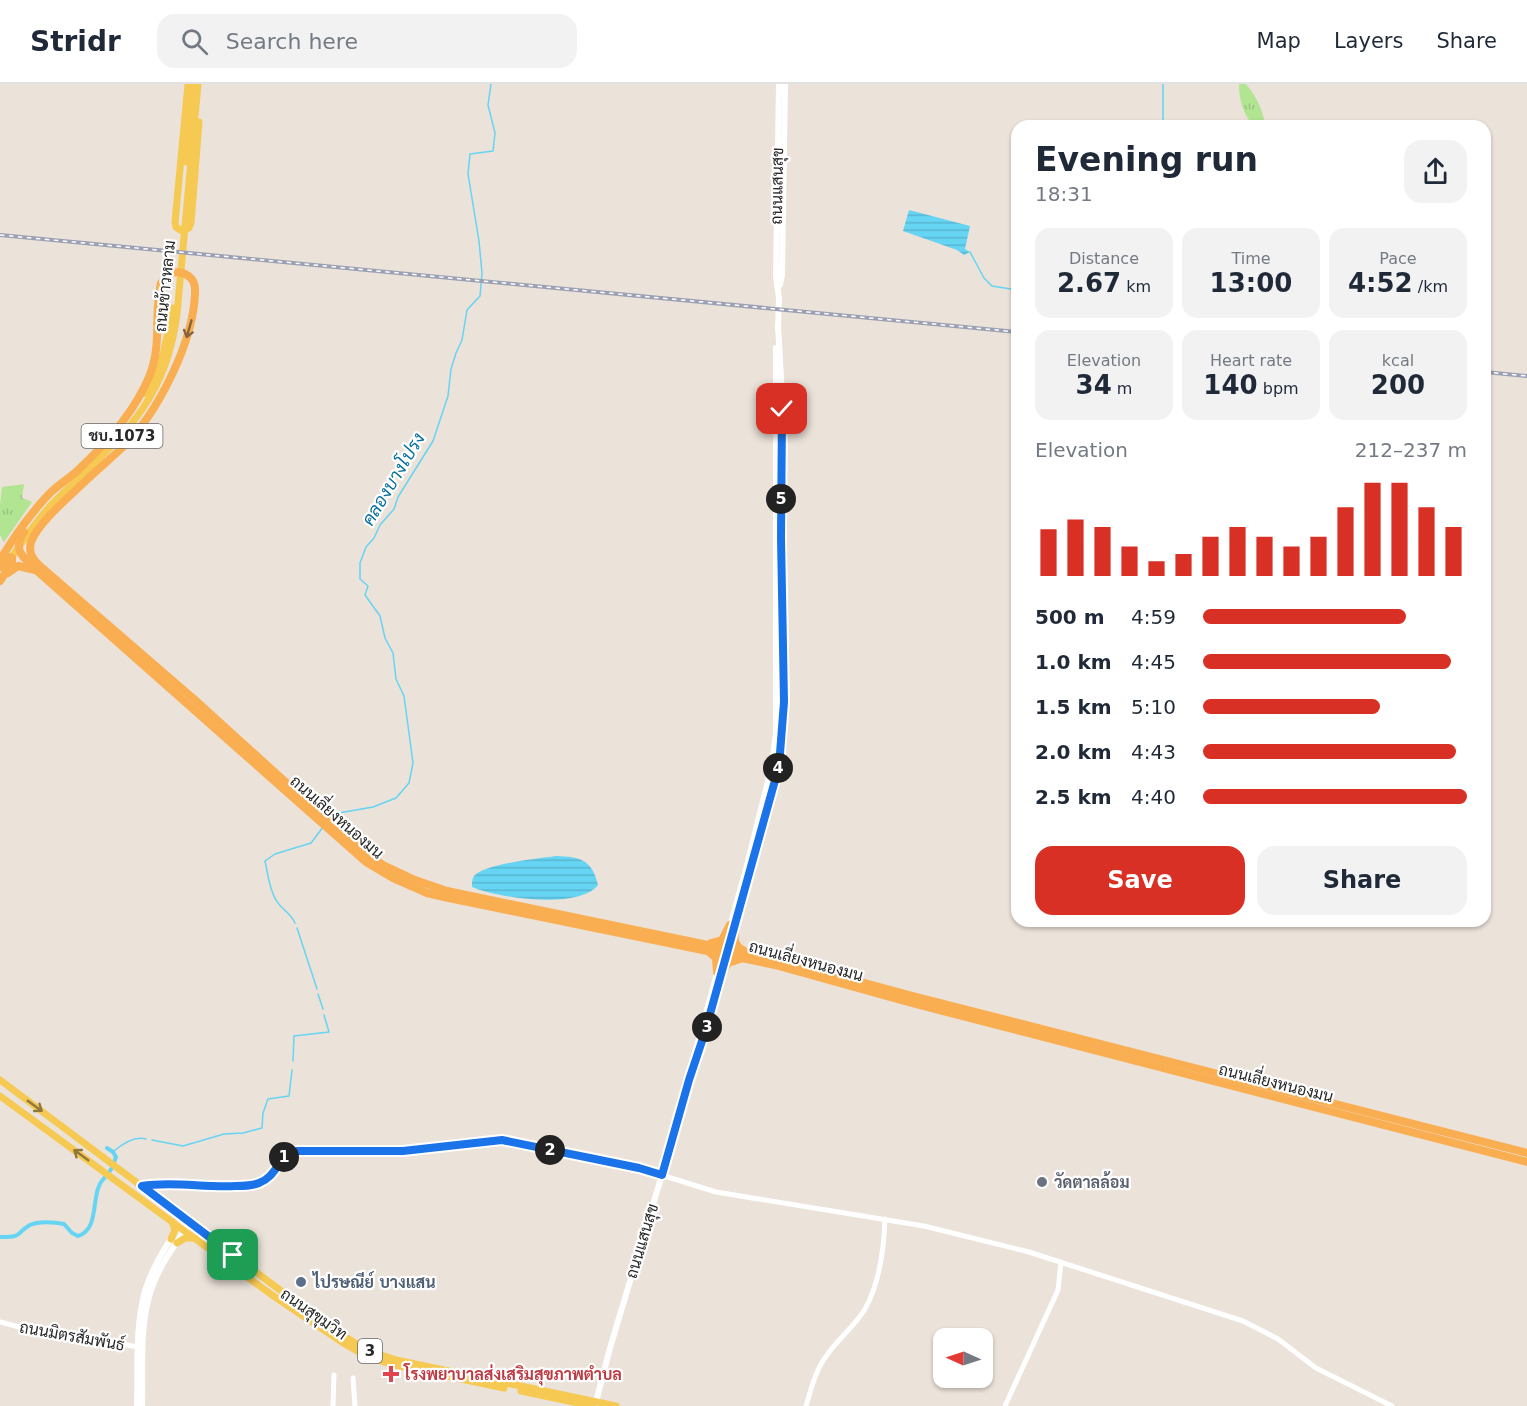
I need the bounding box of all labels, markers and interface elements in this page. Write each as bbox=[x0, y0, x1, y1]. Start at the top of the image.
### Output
search box bbox=[157, 14, 577, 68]
text: Stridr bbox=[30, 25, 121, 58]
icon: search bbox=[178, 25, 211, 58]
text: Search here bbox=[226, 29, 358, 54]
text: Map bbox=[1257, 29, 1301, 53]
text: Layers bbox=[1334, 29, 1403, 53]
text: Share bbox=[1436, 29, 1497, 53]
text: Evening run bbox=[1035, 140, 1258, 179]
button: share bbox=[1404, 140, 1467, 203]
street label: ถนนแสนสุข bbox=[767, 147, 789, 225]
text: 18:31 bbox=[1035, 182, 1093, 206]
street label: ถนนข้าวหลาม bbox=[150, 239, 179, 333]
text: Distance bbox=[1069, 249, 1139, 268]
text: Time bbox=[1231, 249, 1271, 268]
text: Pace bbox=[1379, 249, 1417, 268]
text: 2.67 bbox=[1057, 268, 1121, 298]
text: 13:00 bbox=[1210, 268, 1292, 298]
text: 4:52 bbox=[1348, 268, 1413, 298]
text: km bbox=[1121, 277, 1151, 296]
text: /km bbox=[1413, 277, 1448, 296]
one-way arrow bbox=[183, 319, 194, 338]
text: Elevation bbox=[1067, 351, 1141, 370]
text: Heart rate bbox=[1210, 351, 1292, 370]
text: kcal bbox=[1382, 351, 1414, 370]
text: 34 bbox=[1076, 370, 1112, 400]
text: 140 bbox=[1203, 370, 1258, 400]
text: 200 bbox=[1371, 370, 1425, 400]
text: m bbox=[1112, 379, 1132, 398]
text: bpm bbox=[1258, 379, 1299, 398]
pin bbox=[756, 383, 807, 434]
icon: check bbox=[765, 392, 798, 425]
road number: ชบ.1073 bbox=[82, 424, 162, 448]
water label: คลองบางโปรง bbox=[355, 428, 429, 529]
text: Elevation bbox=[1035, 438, 1128, 462]
text: 212–237 m bbox=[1355, 438, 1467, 462]
pin: 5 bbox=[766, 484, 796, 514]
text: 5 bbox=[775, 489, 787, 508]
text: 500 m bbox=[1035, 605, 1105, 629]
text: 4:59 bbox=[1131, 605, 1176, 629]
text: 1.0 km bbox=[1035, 650, 1112, 674]
text: 4:45 bbox=[1131, 650, 1176, 674]
text: 1.5 km bbox=[1035, 695, 1112, 719]
text: 5:10 bbox=[1131, 695, 1176, 719]
text: 2.0 km bbox=[1035, 740, 1112, 764]
text: 4:43 bbox=[1131, 740, 1176, 764]
pin: 4 bbox=[763, 753, 793, 783]
text: 4 bbox=[772, 758, 784, 777]
street label: ถนนเลี่ยงหนองมน bbox=[286, 768, 391, 863]
text: 2.5 km bbox=[1035, 785, 1112, 809]
text: 4:40 bbox=[1131, 785, 1176, 809]
button: Save bbox=[1035, 846, 1245, 915]
button: Share bbox=[1257, 846, 1467, 915]
street label: ถนนเลี่ยงหนองมน bbox=[747, 932, 866, 985]
pin: 3 bbox=[692, 1012, 722, 1042]
text: 3 bbox=[701, 1017, 713, 1036]
street label: ถนนเลี่ยงหนองมน bbox=[1217, 1055, 1336, 1106]
one-way arrow bbox=[27, 1100, 43, 1112]
pin: 2 bbox=[535, 1135, 565, 1165]
text: 2 bbox=[544, 1140, 556, 1159]
pin: 1 bbox=[269, 1142, 299, 1172]
text: 1 bbox=[278, 1147, 290, 1166]
one-way arrow bbox=[74, 1149, 90, 1161]
place label: วัดตาลล้อม bbox=[1054, 1171, 1130, 1192]
marker: วัดตาลล้อม bbox=[1035, 1175, 1049, 1189]
street label: ถนนแสนสุข bbox=[622, 1201, 664, 1281]
pin bbox=[207, 1229, 258, 1280]
icon: arrive bbox=[216, 1238, 249, 1271]
place label: ไปรษณีย์ บางแสน bbox=[311, 1271, 436, 1292]
marker: ไปรษณีย์ บางแสน bbox=[294, 1275, 308, 1289]
street label: ถนนสุขุมวิท bbox=[276, 1284, 351, 1346]
street label: ถนนมิตรสัมพันธ์ bbox=[18, 1314, 127, 1355]
north arrow bbox=[933, 1328, 993, 1388]
map controls bbox=[933, 1328, 993, 1388]
road number: 3 bbox=[358, 1339, 382, 1363]
place label: โรงพยาบาลส่งเสริมสุขภาพตำบล bbox=[403, 1363, 622, 1386]
marker: โรงพยาบาลส่งเสริมสุขภาพตำบล bbox=[382, 1365, 400, 1383]

